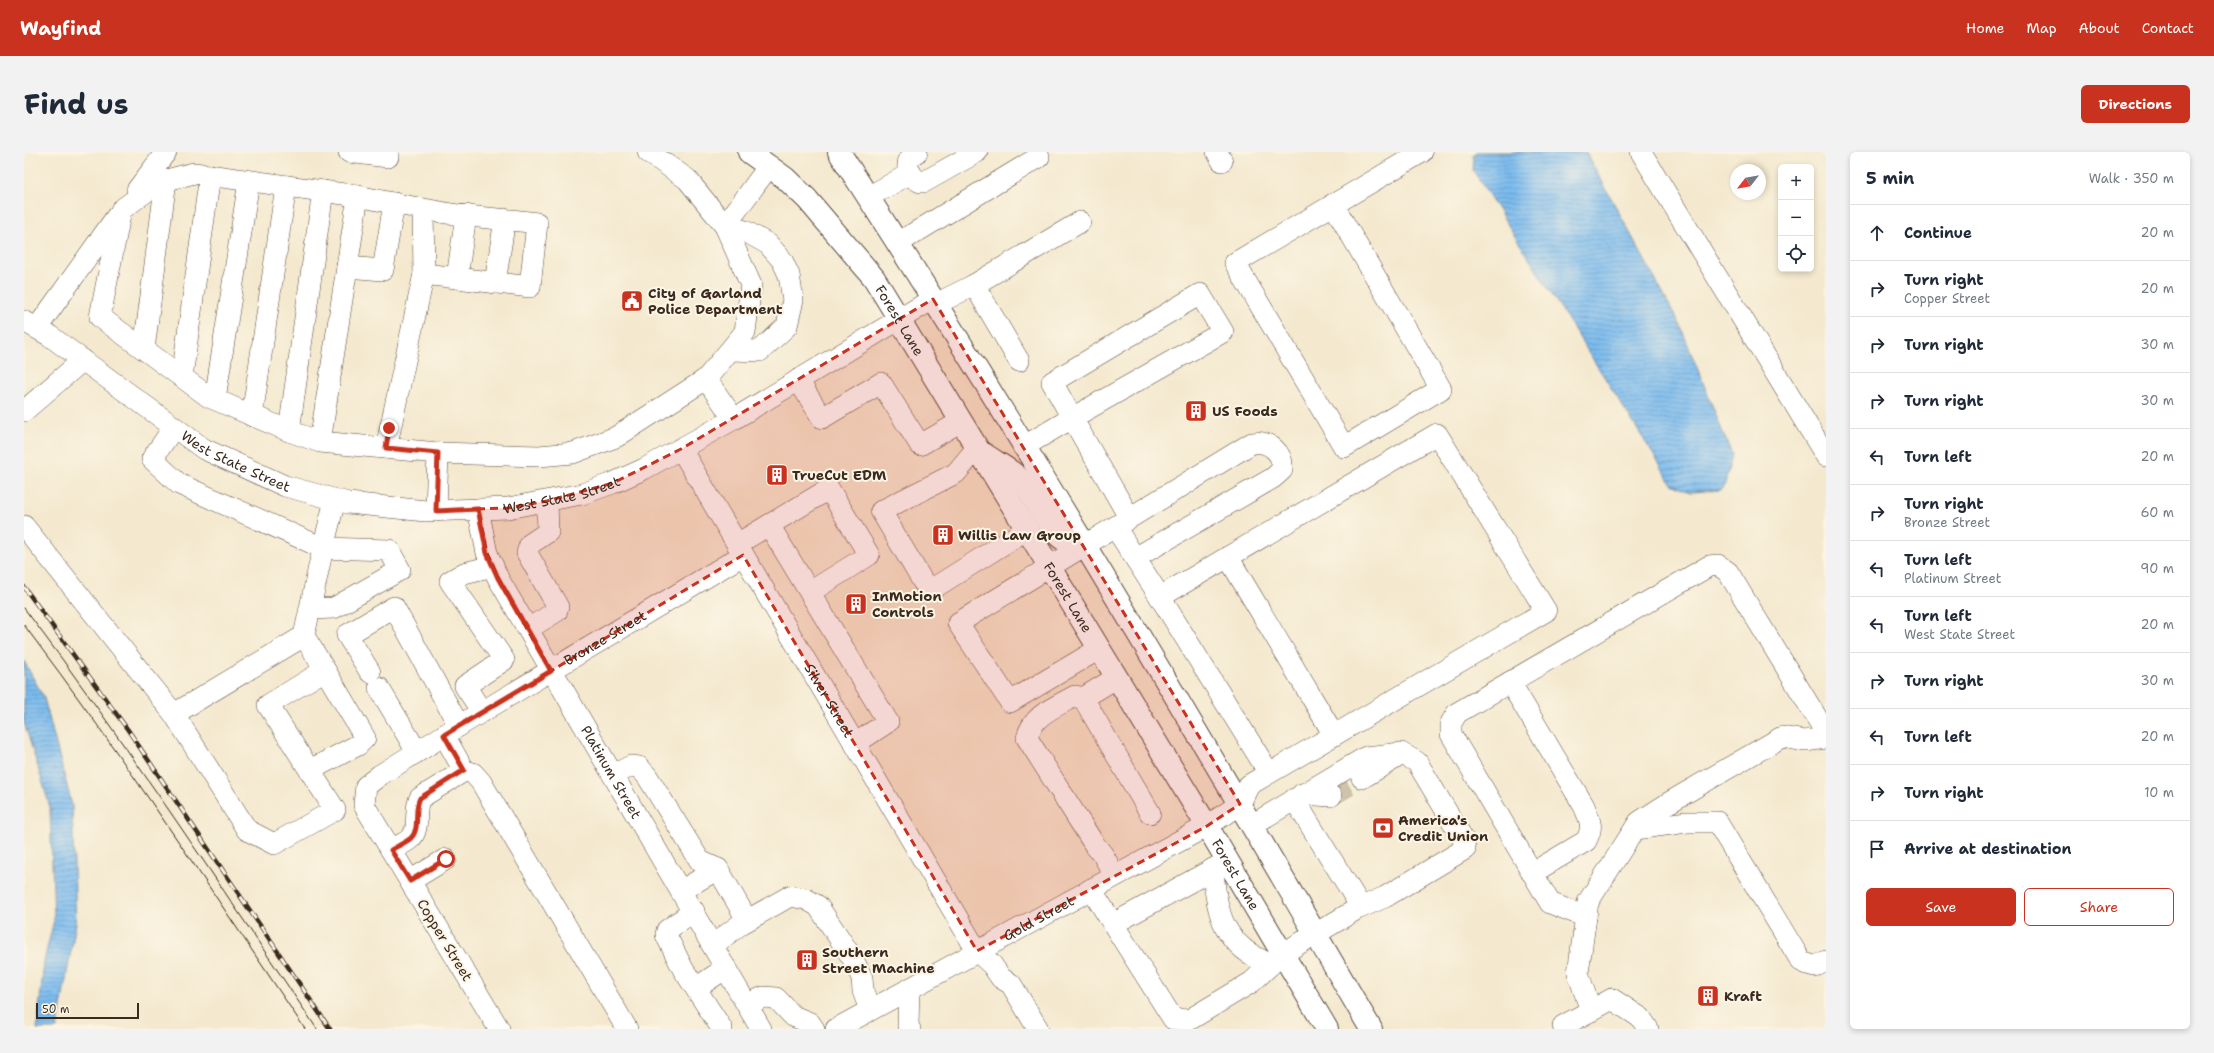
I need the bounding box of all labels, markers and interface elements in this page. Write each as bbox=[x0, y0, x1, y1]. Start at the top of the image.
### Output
text: Wayfind bbox=[20, 16, 101, 41]
text: Home bbox=[1966, 19, 2005, 37]
text: Map bbox=[2027, 19, 2057, 37]
text: About bbox=[2079, 19, 2120, 37]
text: Contact bbox=[2142, 19, 2194, 37]
text: Find us bbox=[24, 85, 129, 123]
button: Directions bbox=[2081, 85, 2190, 123]
north arrow bbox=[1730, 164, 1766, 200]
map controls bbox=[1778, 164, 1814, 272]
button: + bbox=[1778, 164, 1814, 200]
text: 5 min bbox=[1866, 167, 1914, 189]
text: Walk · 350 m bbox=[2089, 170, 2174, 187]
button: − bbox=[1778, 200, 1814, 236]
icon: ahead bbox=[1866, 222, 1888, 244]
text: Continue bbox=[1904, 223, 1972, 243]
text: 20 m bbox=[2141, 224, 2174, 241]
button: locate bbox=[1778, 236, 1814, 272]
text: Turn right bbox=[1904, 270, 1984, 290]
icon: right bbox=[1866, 278, 1888, 300]
text: 20 m bbox=[2141, 280, 2174, 297]
street label: Forest Lane bbox=[871, 282, 928, 359]
place label: City of Garland Police Department bbox=[648, 284, 783, 318]
public building icon: City of Garland Police Department bbox=[619, 288, 645, 314]
text: Copper Street bbox=[1904, 290, 1990, 307]
icon: right bbox=[1866, 334, 1888, 356]
text: Turn right bbox=[1904, 335, 1984, 355]
text: 30 m bbox=[2140, 336, 2174, 353]
icon: right bbox=[1866, 390, 1888, 412]
text: Turn right bbox=[1904, 391, 1984, 411]
text: 30 m bbox=[2140, 392, 2174, 409]
building icon: US Foods bbox=[1183, 398, 1209, 424]
place label: US Foods bbox=[1212, 402, 1278, 420]
route end bbox=[380, 419, 398, 437]
street label: West State Street bbox=[178, 426, 292, 496]
icon: left bbox=[1866, 446, 1888, 468]
text: Turn left bbox=[1904, 447, 1972, 467]
text: 20 m bbox=[2141, 448, 2174, 465]
building icon: TrueCut EDM bbox=[764, 462, 790, 488]
place label: TrueCut EDM bbox=[792, 466, 887, 484]
street label: West State Street bbox=[502, 472, 623, 518]
text: Turn right bbox=[1904, 494, 1984, 514]
icon: right bbox=[1866, 502, 1888, 524]
text: 60 m bbox=[2141, 504, 2174, 521]
text: Bronze Street bbox=[1904, 514, 1990, 531]
building icon: Willis Law Group bbox=[930, 522, 956, 548]
place label: Willis Law Group bbox=[958, 526, 1081, 544]
text: Turn left bbox=[1904, 550, 1972, 570]
icon: left bbox=[1866, 558, 1888, 580]
street label: Forest Lane bbox=[1040, 559, 1096, 636]
text: 90 m bbox=[2140, 560, 2174, 577]
text: Platinum Street bbox=[1904, 570, 2001, 587]
place label: InMotion Controls bbox=[872, 587, 942, 621]
building icon: InMotion Controls bbox=[843, 591, 869, 617]
street label: Bronze Street bbox=[561, 606, 650, 669]
text: Turn left bbox=[1904, 606, 1972, 626]
icon: left bbox=[1866, 614, 1888, 636]
text: 20 m bbox=[2141, 616, 2174, 633]
text: West State Street bbox=[1904, 626, 2015, 643]
street label: Silver Street bbox=[800, 660, 858, 741]
icon: right bbox=[1866, 670, 1888, 692]
text: Turn right bbox=[1904, 671, 1984, 691]
text: 30 m bbox=[2140, 672, 2174, 689]
street label: Platinum Street bbox=[577, 722, 645, 822]
icon: left bbox=[1866, 726, 1888, 748]
text: Turn left bbox=[1904, 727, 1972, 747]
text: 20 m bbox=[2141, 728, 2174, 745]
icon: right bbox=[1866, 782, 1888, 804]
text: Turn right bbox=[1904, 783, 1984, 803]
text: 10 m bbox=[2144, 784, 2174, 801]
place label: America's Credit Union bbox=[1398, 811, 1488, 845]
bank icon: America's Credit Union bbox=[1370, 815, 1396, 841]
street label: Forest Lane bbox=[1208, 836, 1264, 913]
icon: arrive bbox=[1866, 838, 1888, 860]
text: Arrive at destination bbox=[1904, 839, 2072, 859]
route start bbox=[437, 850, 455, 868]
button: Save bbox=[1866, 888, 2016, 926]
button: Share bbox=[2024, 888, 2174, 926]
street label: Gold Street bbox=[1000, 892, 1077, 945]
street label: Copper Street bbox=[413, 896, 477, 984]
place label: Southern Street Machine bbox=[822, 943, 935, 977]
building icon: Southern Street Machine bbox=[794, 947, 820, 973]
building icon: Kraft bbox=[1695, 983, 1721, 1009]
place label: Kraft bbox=[1724, 987, 1762, 1005]
scale bar bbox=[36, 1001, 139, 1020]
text: 50 m bbox=[42, 1002, 70, 1017]

